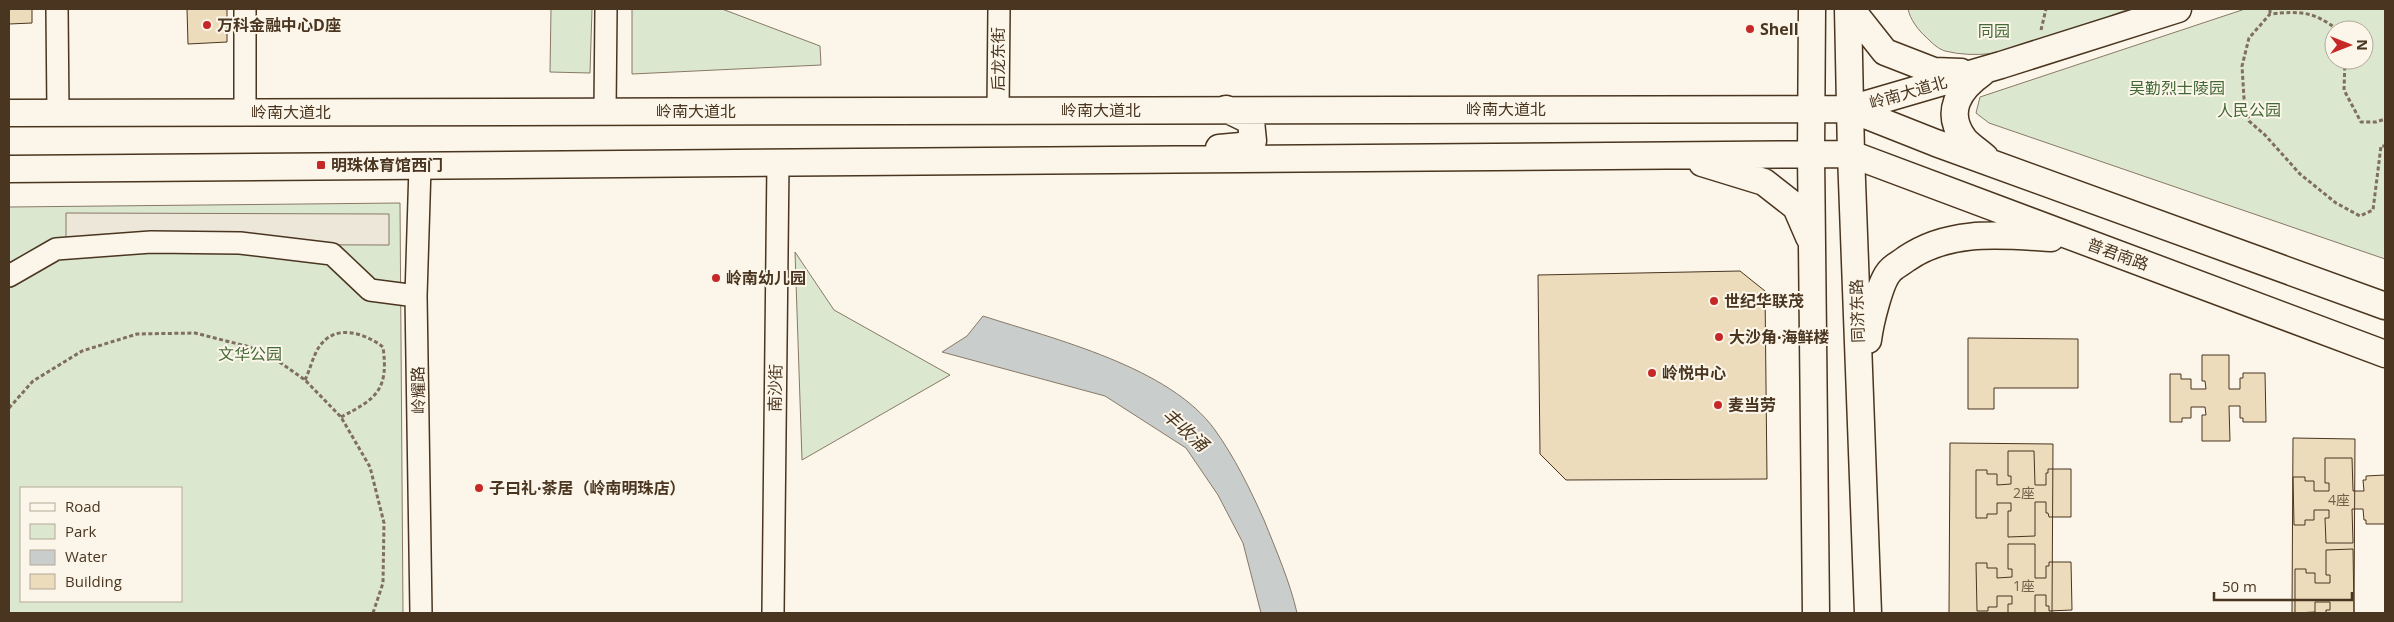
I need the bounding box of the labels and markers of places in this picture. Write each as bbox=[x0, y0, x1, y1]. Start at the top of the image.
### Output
place label: 万科金融中心D座 bbox=[217, 14, 341, 36]
place label: Shell bbox=[1760, 18, 1799, 40]
marker: 万科金融中心D座 bbox=[201, 19, 213, 31]
marker: Shell bbox=[1744, 23, 1756, 35]
place label: 明珠体育馆西门 bbox=[331, 154, 443, 176]
marker: 明珠体育馆西门 bbox=[315, 159, 327, 171]
place label: 岭南幼儿园 bbox=[726, 267, 806, 289]
marker: 岭南幼儿园 bbox=[710, 272, 722, 284]
place label: 世纪华联茂 bbox=[1724, 290, 1804, 312]
marker: 世纪华联茂 bbox=[1708, 295, 1720, 307]
place label: 大沙角·海鲜楼 bbox=[1729, 326, 1830, 348]
marker: 大沙角·海鲜楼 bbox=[1713, 331, 1725, 343]
place label: 岭悦中心 bbox=[1662, 362, 1726, 384]
marker: 岭悦中心 bbox=[1646, 367, 1658, 379]
place label: 麦当劳 bbox=[1728, 394, 1776, 416]
marker: 麦当劳 bbox=[1712, 399, 1724, 411]
place label: 子曰礼·茶居（岭南明珠店） bbox=[489, 477, 686, 499]
marker: 子曰礼·茶居（岭南明珠店） bbox=[473, 482, 485, 494]

